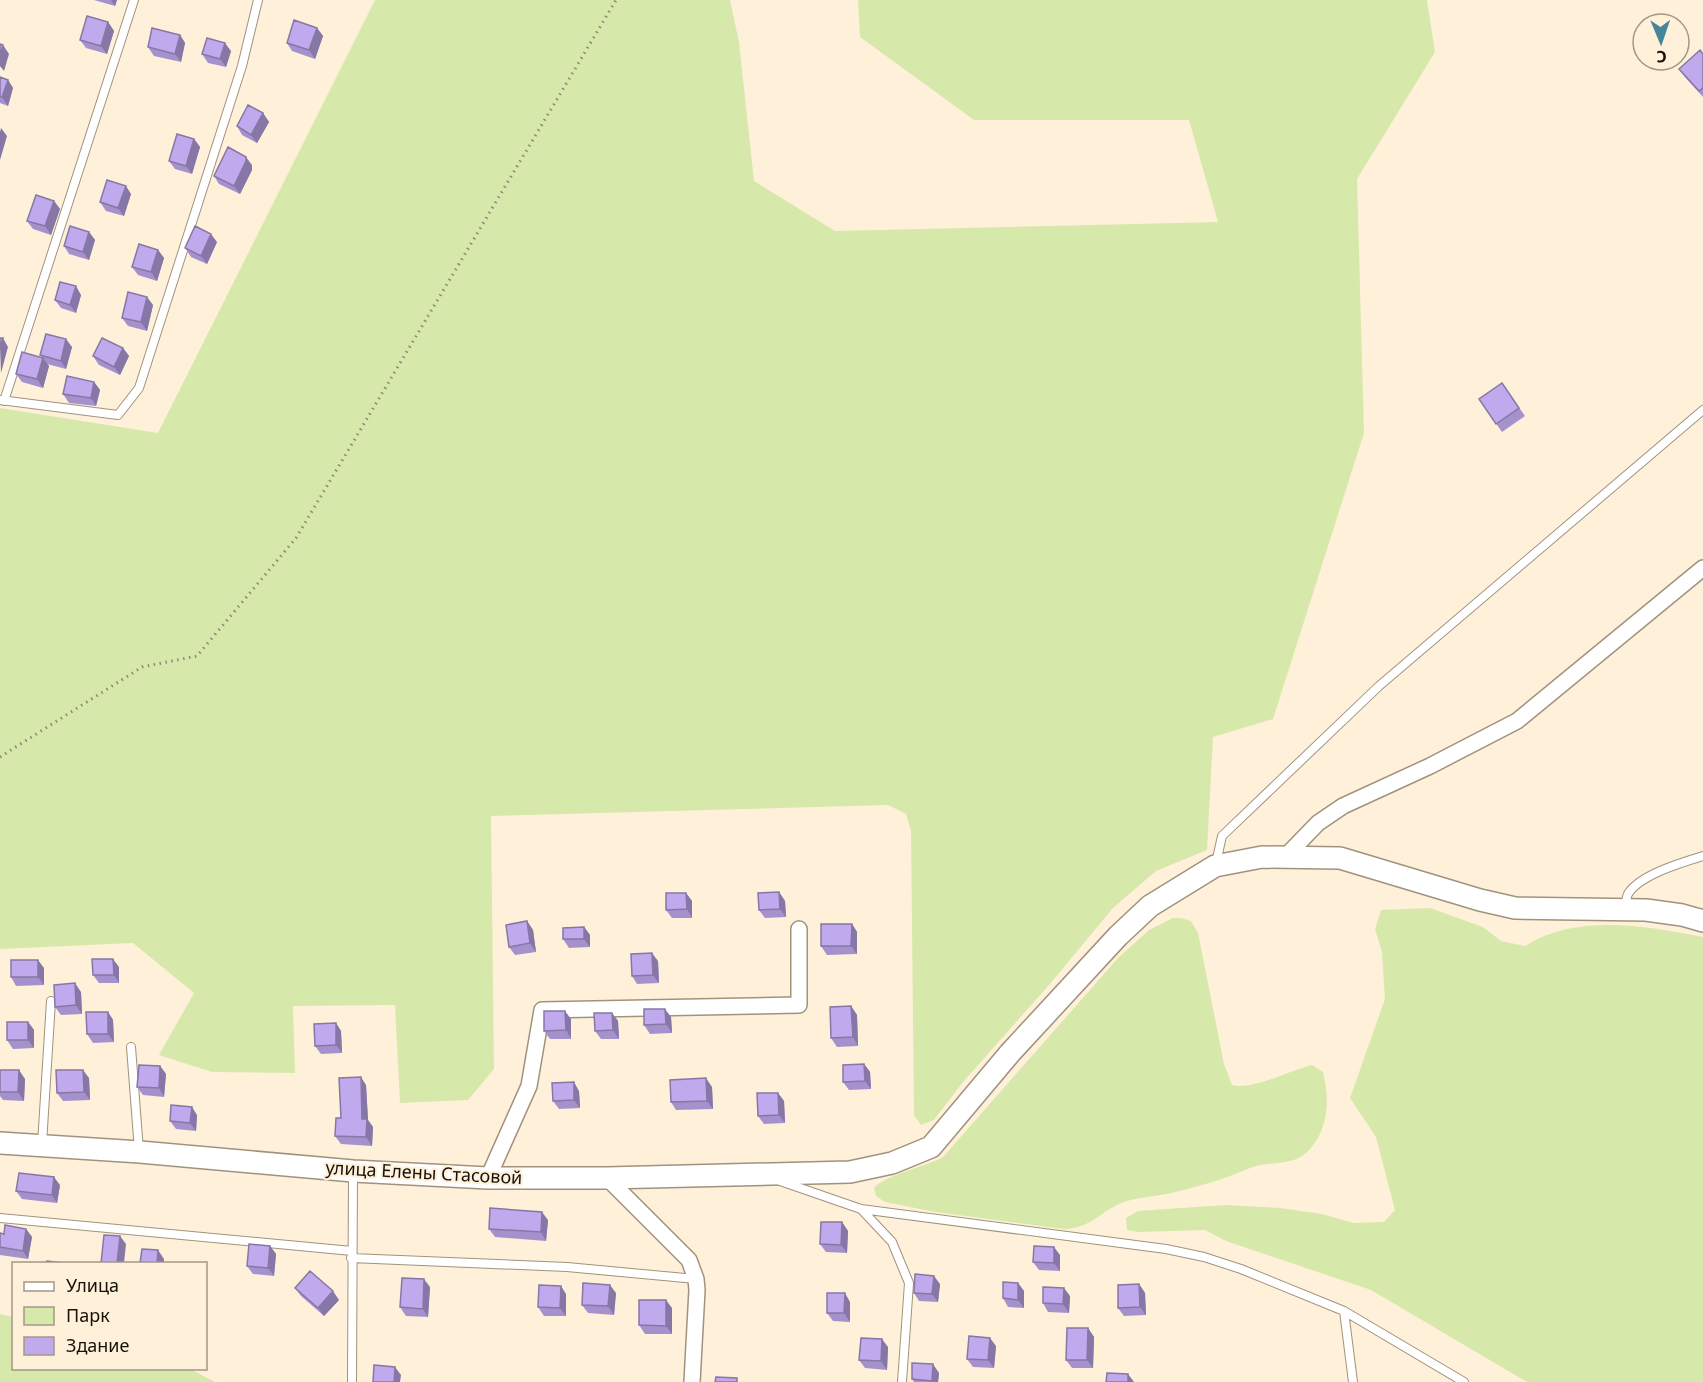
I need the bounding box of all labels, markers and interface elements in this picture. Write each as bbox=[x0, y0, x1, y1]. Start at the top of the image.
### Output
north arrow bbox=[1631, 12, 1691, 72]
text: С bbox=[1656, 46, 1667, 68]
street label: улица Елены Стасовой bbox=[325, 1155, 523, 1189]
legend bbox=[12, 1262, 207, 1370]
text: Улица bbox=[66, 1273, 119, 1297]
text: Парк bbox=[66, 1303, 110, 1327]
text: Здание bbox=[66, 1333, 130, 1357]

